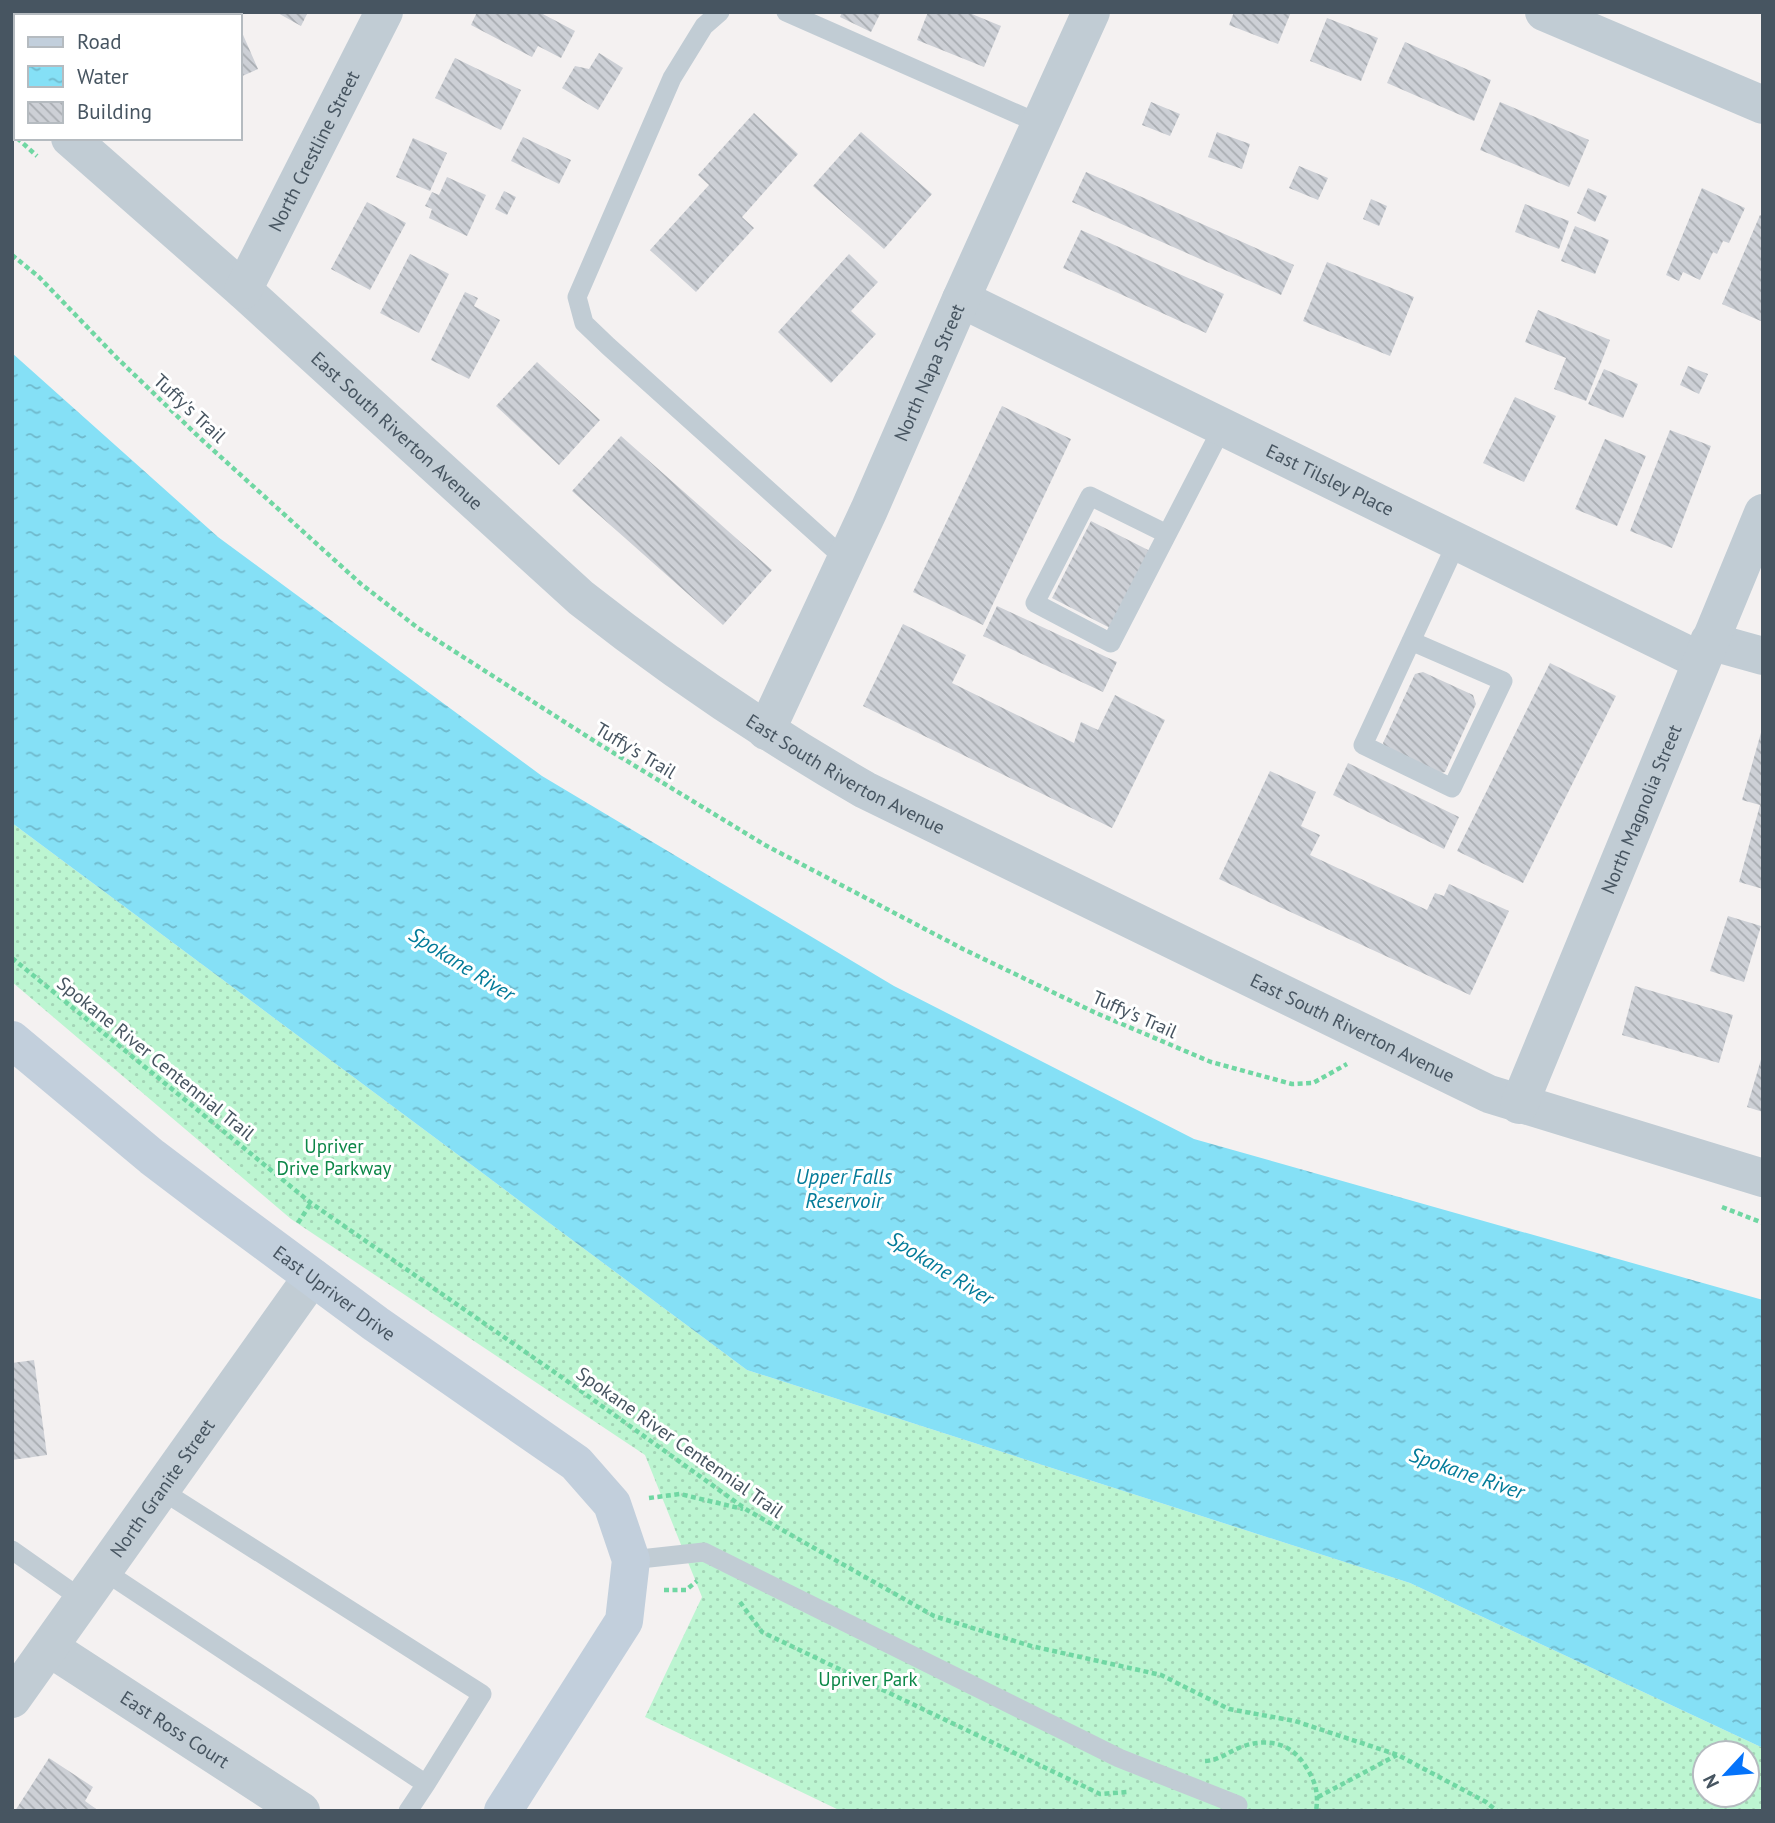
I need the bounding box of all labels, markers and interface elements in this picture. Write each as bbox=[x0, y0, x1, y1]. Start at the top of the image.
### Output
legend bbox=[14, 14, 242, 140]
text: Road bbox=[77, 28, 121, 55]
text: Water bbox=[77, 63, 129, 90]
street label: North Crestline Street bbox=[263, 66, 365, 235]
text: Building bbox=[77, 98, 152, 125]
street label: North Napa Street bbox=[889, 299, 970, 445]
street label: East South Riverton Avenue bbox=[306, 346, 488, 515]
street label: Tuffy's Trail bbox=[149, 368, 232, 448]
street label: East Tilsley Place bbox=[1262, 438, 1398, 521]
street label: East South Riverton Avenue bbox=[742, 708, 949, 839]
street label: Tuffy's Trail bbox=[591, 716, 681, 784]
street label: North Magnolia Street bbox=[1595, 720, 1687, 897]
water label: Spokane River bbox=[404, 921, 522, 1008]
street label: East South Riverton Avenue bbox=[1246, 968, 1459, 1087]
street label: Spokane River Centennial Trail bbox=[52, 971, 260, 1145]
street label: Tuffy's Trail bbox=[1089, 985, 1182, 1044]
park label: Upriver Drive Parkway bbox=[277, 1134, 392, 1180]
water label: Upper Falls Reservoir bbox=[796, 1163, 893, 1214]
water label: Spokane River bbox=[883, 1225, 1001, 1312]
street label: East Upriver Drive bbox=[268, 1240, 400, 1346]
street label: Spokane River Centennial Trail bbox=[572, 1361, 789, 1523]
street label: North Granite Street bbox=[105, 1413, 220, 1562]
water label: Spokane River bbox=[1406, 1441, 1530, 1506]
park label: Upriver Park bbox=[818, 1667, 918, 1691]
street label: East Ross Court bbox=[116, 1685, 234, 1774]
north arrow bbox=[1691, 1739, 1761, 1809]
text: N bbox=[1697, 1771, 1724, 1792]

